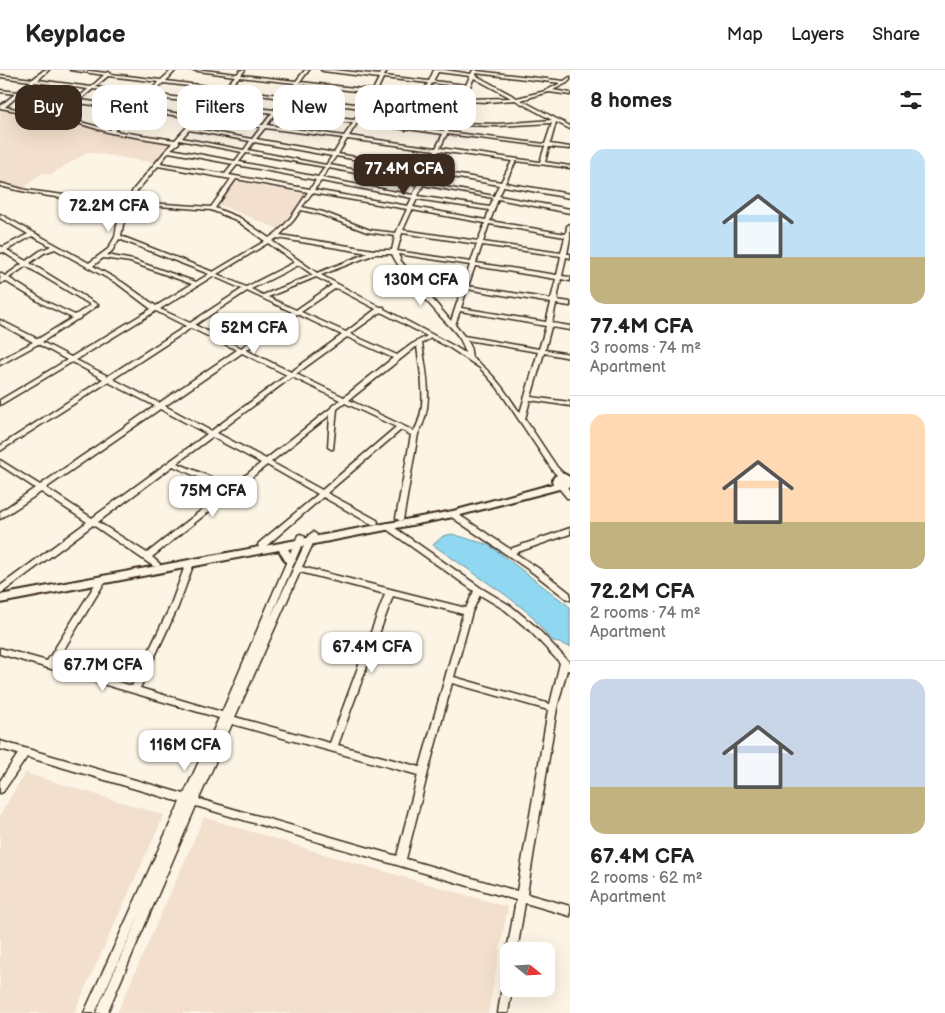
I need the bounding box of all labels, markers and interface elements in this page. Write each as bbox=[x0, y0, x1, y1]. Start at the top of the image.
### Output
text: Keyplace bbox=[25, 20, 126, 49]
text: Map bbox=[727, 24, 763, 45]
text: Layers bbox=[791, 24, 844, 45]
text: Share bbox=[872, 24, 920, 45]
chip: Buy bbox=[15, 85, 82, 130]
chip: Rent bbox=[92, 85, 167, 130]
chip: Filters bbox=[177, 85, 263, 130]
chip: New bbox=[273, 85, 345, 130]
chip: Apartment bbox=[355, 85, 476, 130]
icon: filters bbox=[897, 86, 925, 114]
text: 8 homes bbox=[590, 88, 672, 113]
pin: 77.4M CFA bbox=[347, 154, 461, 196]
text: 77.4M CFA bbox=[365, 160, 443, 179]
icon: home bbox=[713, 181, 803, 271]
pin: 72.2M CFA bbox=[52, 190, 166, 233]
text: 72.2M CFA bbox=[69, 197, 149, 216]
pin: 130M CFA bbox=[369, 264, 473, 307]
text: 130M CFA bbox=[384, 271, 458, 290]
pin: 52M CFA bbox=[208, 312, 300, 355]
text: 77.4M CFA bbox=[590, 314, 693, 339]
text: 52M CFA bbox=[221, 319, 287, 338]
text: 3 rooms · 74 m² bbox=[590, 339, 701, 358]
text: Apartment bbox=[590, 358, 666, 377]
icon: home bbox=[713, 447, 803, 537]
pin: 75M CFA bbox=[167, 476, 259, 518]
text: 75M CFA bbox=[180, 482, 246, 501]
text: 72.2M CFA bbox=[590, 579, 694, 604]
text: 2 rooms · 74 m² bbox=[590, 604, 701, 623]
text: Apartment bbox=[590, 623, 666, 642]
pin: 67.4M CFA bbox=[315, 632, 429, 674]
text: 67.4M CFA bbox=[332, 638, 412, 657]
pin: 67.7M CFA bbox=[46, 650, 160, 692]
text: 67.7M CFA bbox=[64, 656, 142, 675]
icon: home bbox=[713, 712, 803, 802]
pin: 116M CFA bbox=[133, 730, 237, 772]
text: 116M CFA bbox=[149, 736, 221, 755]
text: 67.4M CFA bbox=[590, 844, 694, 869]
text: 2 rooms · 62 m² bbox=[590, 869, 703, 888]
text: Apartment bbox=[590, 888, 666, 907]
north arrow bbox=[500, 942, 555, 998]
map controls bbox=[500, 942, 555, 997]

